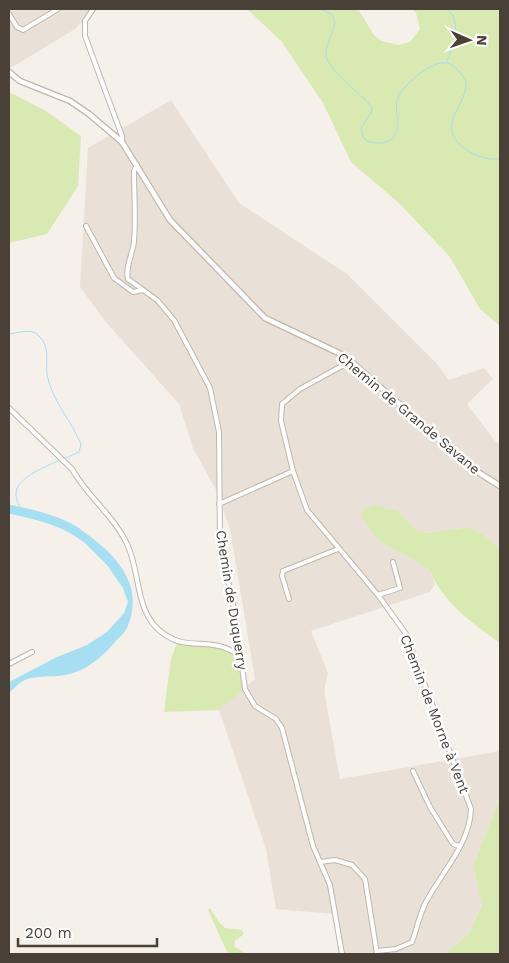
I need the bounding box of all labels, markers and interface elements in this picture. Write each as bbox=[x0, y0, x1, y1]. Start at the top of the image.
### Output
north arrow bbox=[444, 15, 494, 65]
text: N bbox=[474, 35, 490, 46]
street label: Chemin de Grande Savane bbox=[335, 349, 483, 477]
street label: Chemin de Duquerry bbox=[213, 529, 251, 672]
street label: Chemin de Morne à Vent bbox=[397, 632, 473, 796]
scale bar bbox=[18, 916, 156, 948]
text: 200 m bbox=[25, 924, 72, 942]

